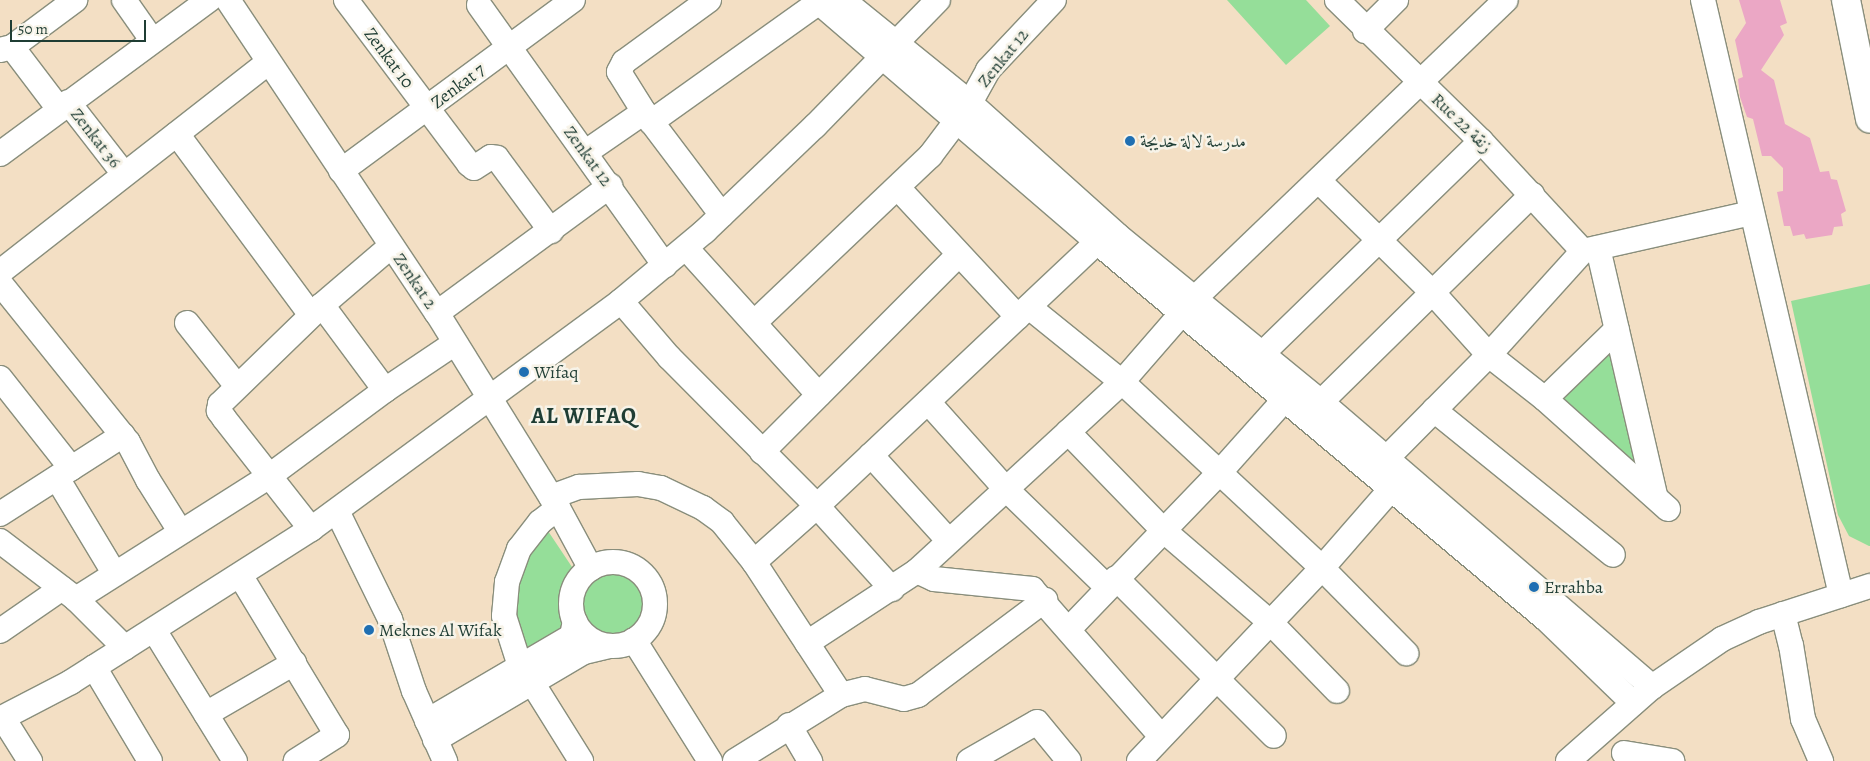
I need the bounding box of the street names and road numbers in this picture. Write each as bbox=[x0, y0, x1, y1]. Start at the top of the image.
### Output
street label: Zenkat 10 bbox=[359, 24, 419, 92]
street label: Zenkat 12 bbox=[973, 24, 1033, 92]
street label: Zenkat 7 bbox=[427, 59, 489, 113]
street label: Rue 22 زنقة bbox=[1427, 89, 1497, 157]
street label: Zenkat 36 bbox=[66, 104, 126, 172]
street label: Zenkat 12 bbox=[559, 122, 617, 190]
street label: Zenkat 2 bbox=[388, 249, 442, 313]

